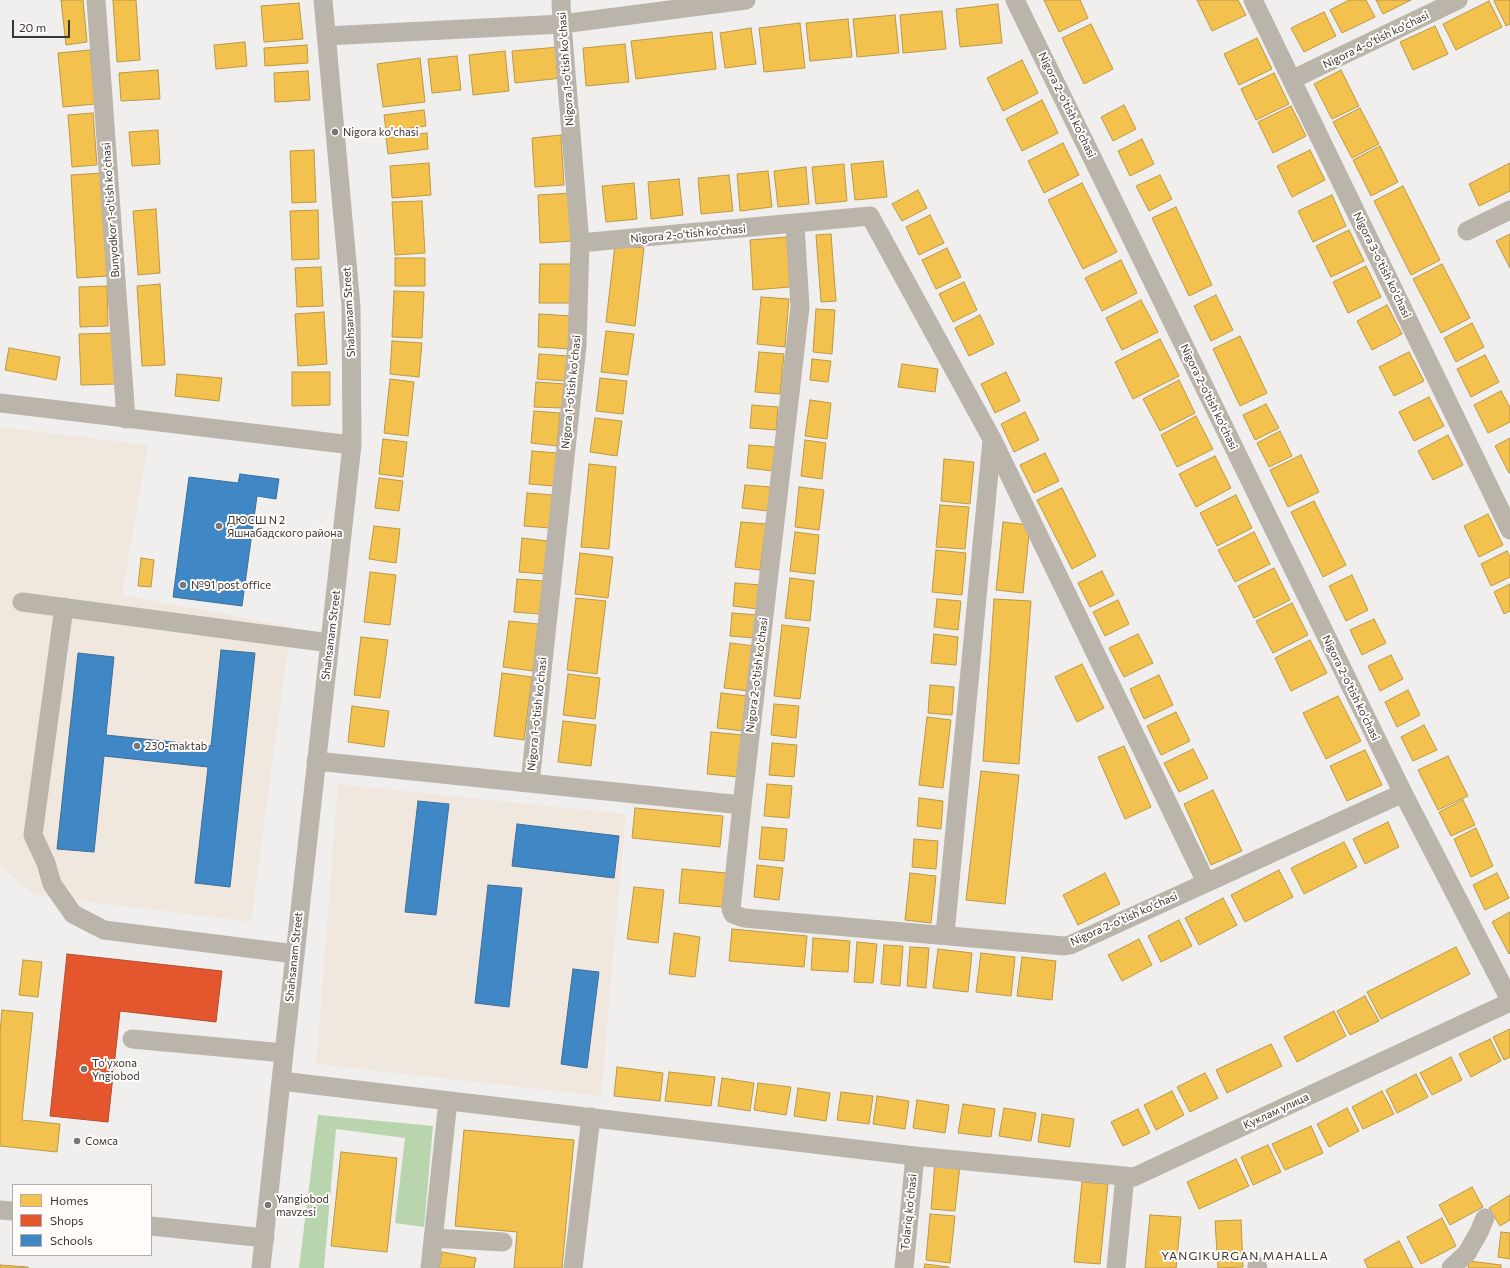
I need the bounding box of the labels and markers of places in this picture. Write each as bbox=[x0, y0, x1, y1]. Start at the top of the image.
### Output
place label: Nigora ko'chasi bbox=[343, 125, 419, 139]
marker: Nigora ko'chasi bbox=[330, 127, 340, 137]
place label: ДЮСШ N 2 Яшнабадского района bbox=[227, 513, 342, 539]
marker: ДЮСШ N 2 Яшнабадского района bbox=[214, 521, 224, 531]
place label: №91 post office bbox=[191, 578, 271, 592]
marker: №91 post office bbox=[178, 580, 188, 590]
place label: 230-maktab bbox=[145, 739, 207, 753]
marker: 230-maktab bbox=[132, 741, 142, 751]
place label: To'yxona Yngiobod bbox=[92, 1056, 140, 1082]
marker: To'yxona Yngiobod bbox=[79, 1064, 89, 1074]
place label: Сомса bbox=[85, 1134, 118, 1148]
marker: Сомса bbox=[72, 1136, 82, 1146]
place label: Yangiobod mavzesi bbox=[276, 1192, 329, 1218]
marker: Yangiobod mavzesi bbox=[263, 1200, 273, 1210]

